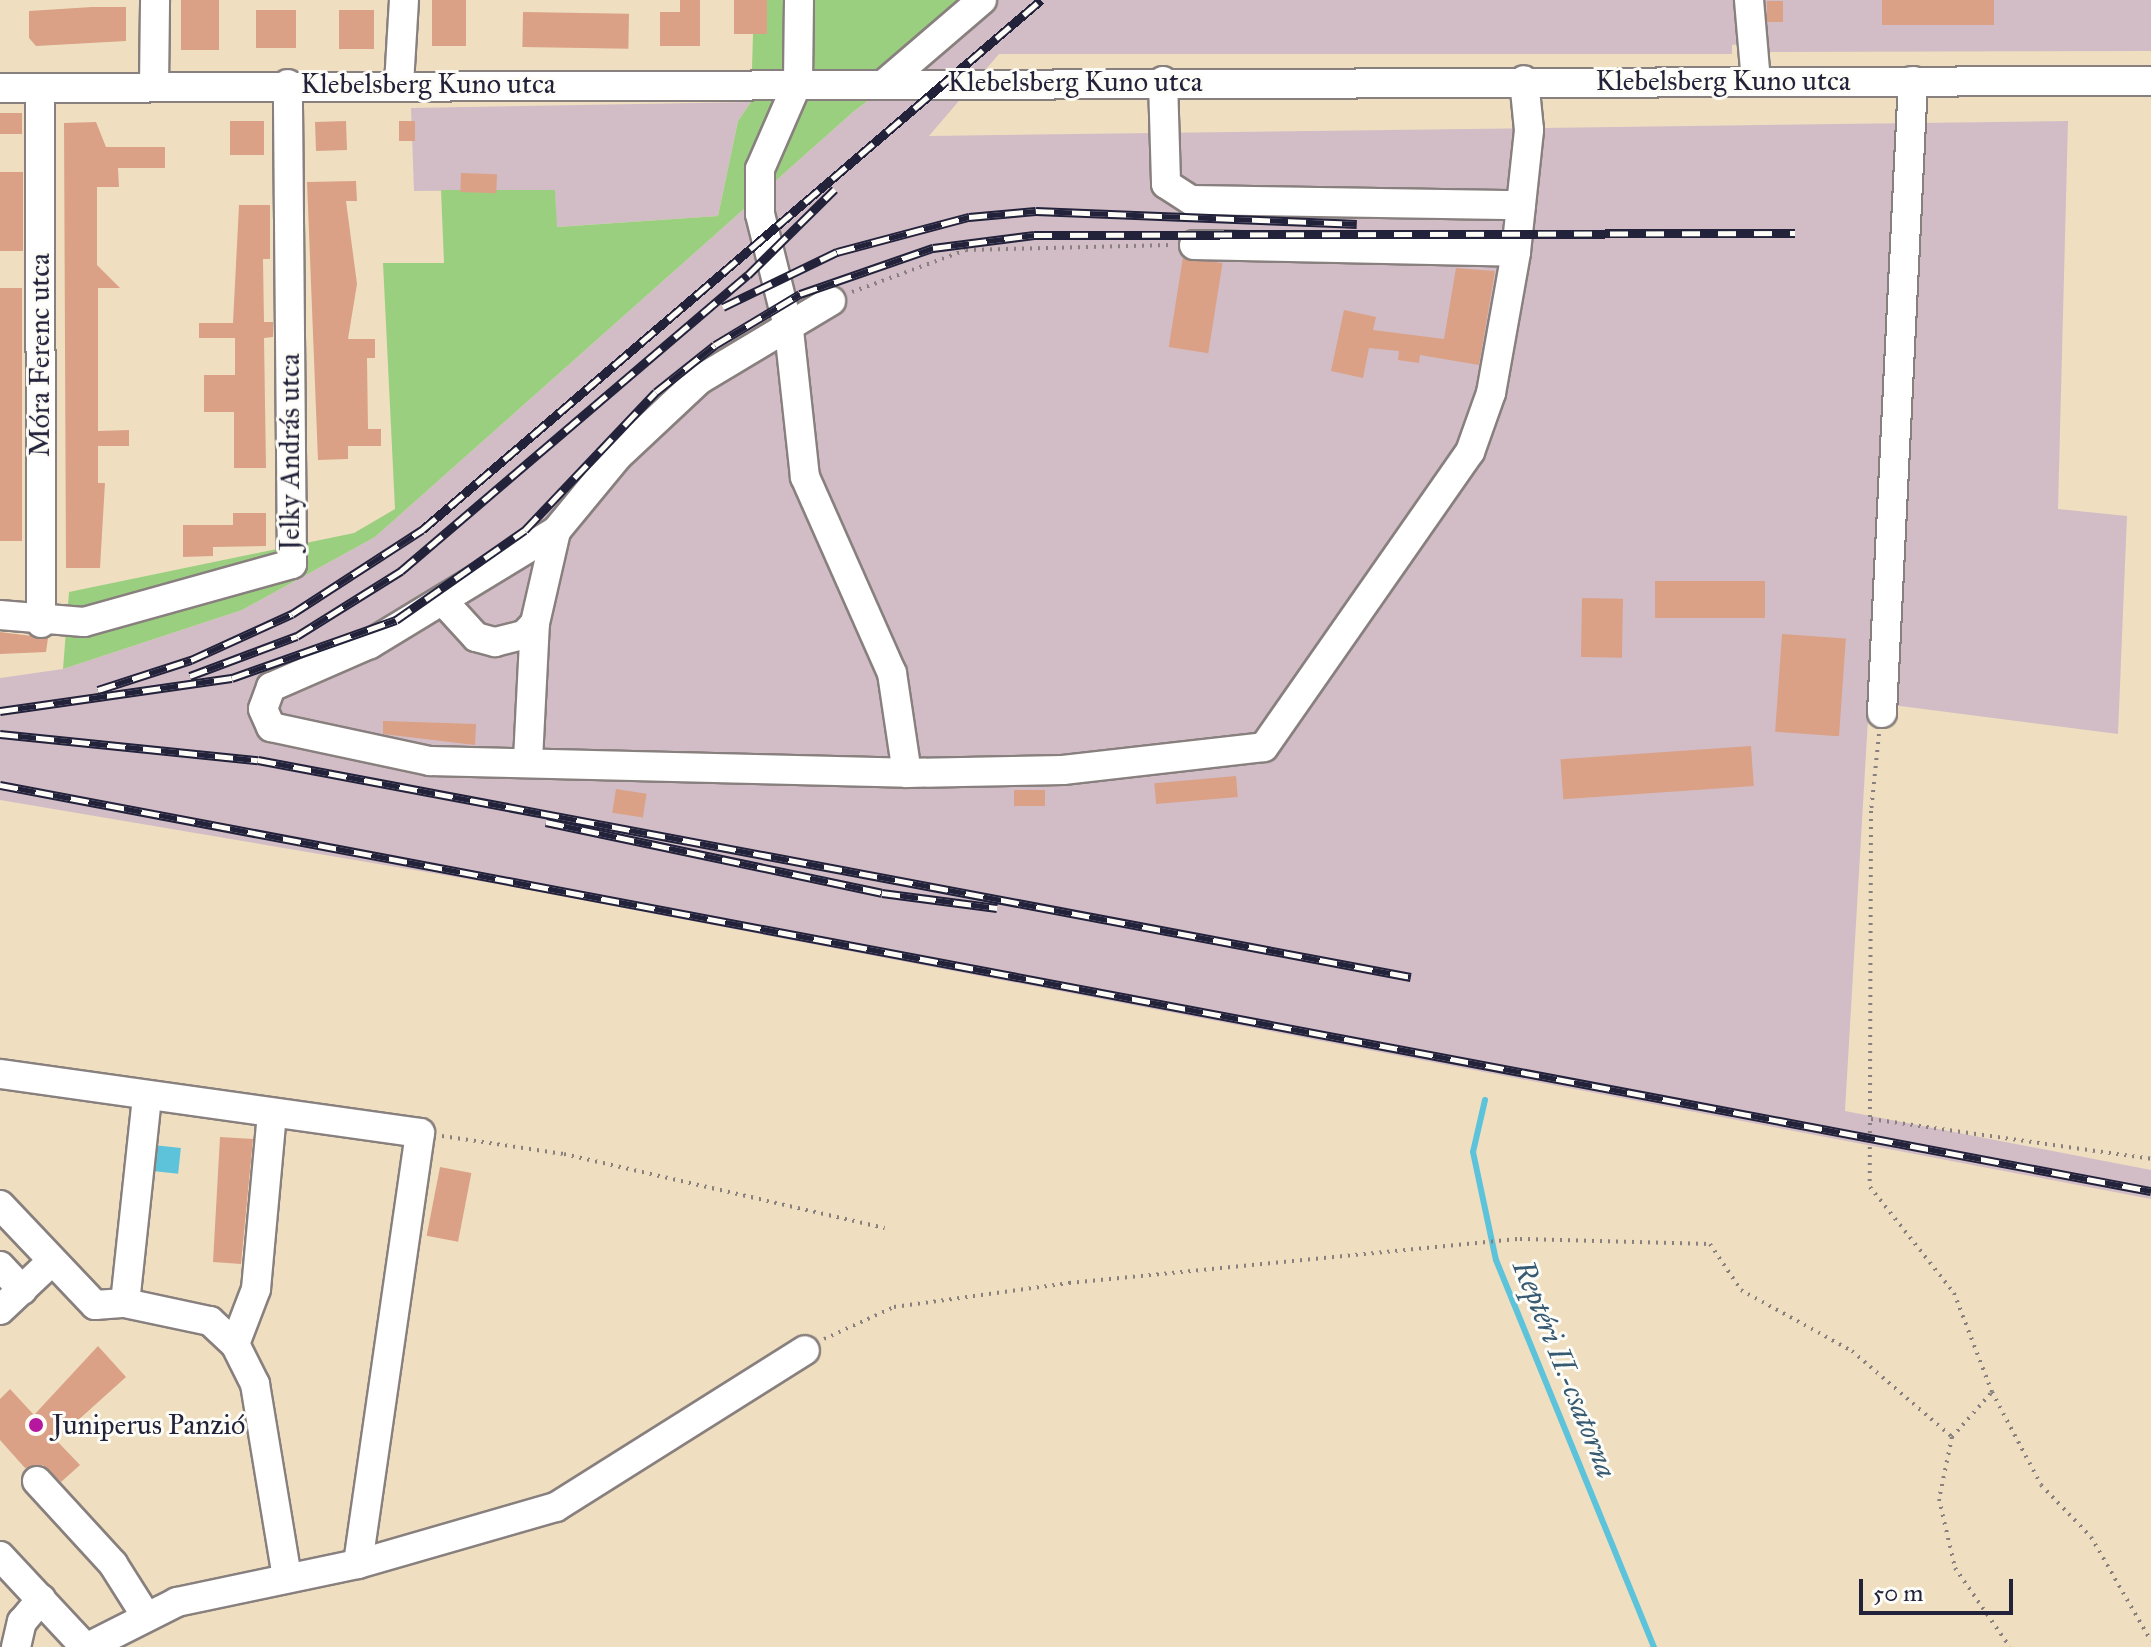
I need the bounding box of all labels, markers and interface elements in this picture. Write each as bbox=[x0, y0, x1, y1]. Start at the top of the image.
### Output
street label: Klebelsberg Kuno utca bbox=[1595, 64, 1851, 98]
street label: Klebelsberg Kuno utca bbox=[947, 65, 1203, 99]
street label: Klebelsberg Kuno utca bbox=[300, 67, 556, 101]
street label: Móra Ferenc utca bbox=[23, 253, 57, 457]
street label: Jelky András utca bbox=[273, 353, 307, 551]
water label: Reptéri II.-csatorna bbox=[1505, 1255, 1625, 1483]
place label: Juniperus Panzió bbox=[52, 1408, 245, 1442]
marker: Juniperus Panzió bbox=[27, 1416, 45, 1434]
scale bar bbox=[1863, 1563, 2017, 1613]
text: 50 m bbox=[1873, 1578, 1923, 1608]

